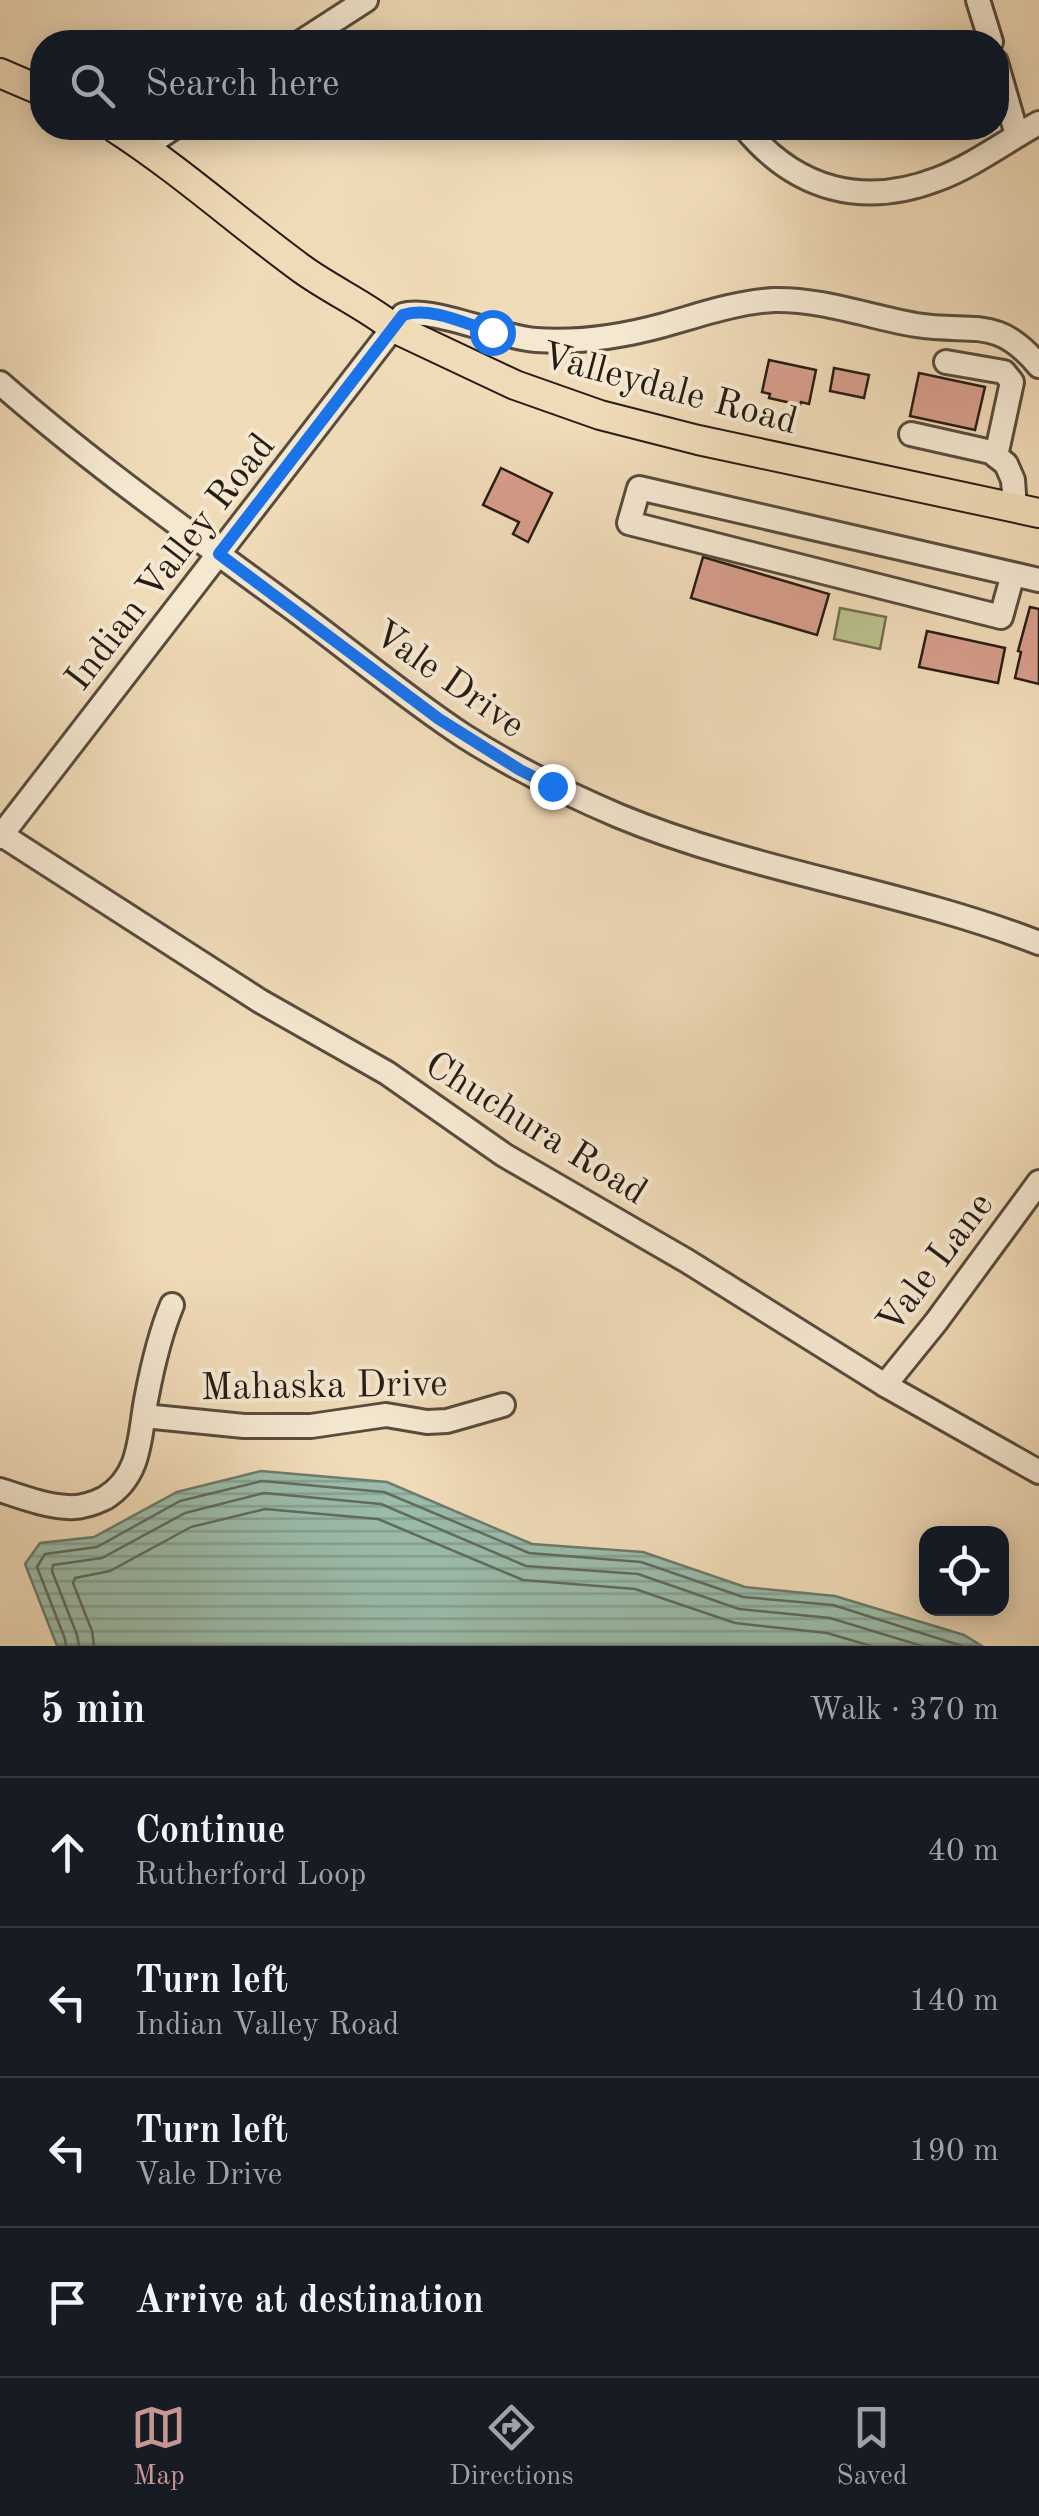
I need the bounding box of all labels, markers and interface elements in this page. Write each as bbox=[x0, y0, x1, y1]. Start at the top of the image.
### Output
search box bbox=[30, 30, 1009, 140]
icon: search bbox=[65, 58, 120, 113]
text: Search here bbox=[145, 66, 340, 104]
route start bbox=[470, 310, 516, 356]
street label: Valleydale Road bbox=[537, 338, 801, 442]
street label: Indian Valley Road bbox=[60, 427, 283, 698]
street label: Vale Drive bbox=[366, 615, 531, 746]
route end bbox=[530, 764, 576, 810]
street label: Chuchura Road bbox=[418, 1046, 653, 1213]
street label: Vale Lane bbox=[871, 1186, 1001, 1341]
street label: Mahaska Drive bbox=[200, 1366, 448, 1408]
map controls bbox=[919, 1526, 1009, 1616]
button: locate bbox=[919, 1526, 1009, 1616]
text: 5 min bbox=[40, 1690, 146, 1732]
text: Walk · 370 m bbox=[809, 1695, 999, 1727]
text: Continue bbox=[135, 1813, 285, 1851]
icon: ahead bbox=[40, 1825, 95, 1880]
text: 40 m bbox=[928, 1836, 999, 1868]
text: Rutherford Loop bbox=[135, 1860, 366, 1892]
text: Turn left bbox=[135, 1963, 288, 2001]
icon: left bbox=[40, 1975, 95, 2030]
text: 140 m bbox=[909, 1986, 999, 2018]
text: Indian Valley Road bbox=[135, 2010, 399, 2042]
text: Turn left bbox=[135, 2113, 288, 2151]
icon: left bbox=[40, 2125, 95, 2180]
text: 190 m bbox=[909, 2136, 999, 2168]
text: Vale Drive bbox=[135, 2160, 282, 2192]
icon: arrive bbox=[40, 2275, 95, 2330]
text: Arrive at destination bbox=[135, 2283, 484, 2321]
tab: Map bbox=[131, 2400, 186, 2495]
tab: Directions bbox=[449, 2400, 574, 2495]
tab: Saved bbox=[836, 2400, 908, 2495]

